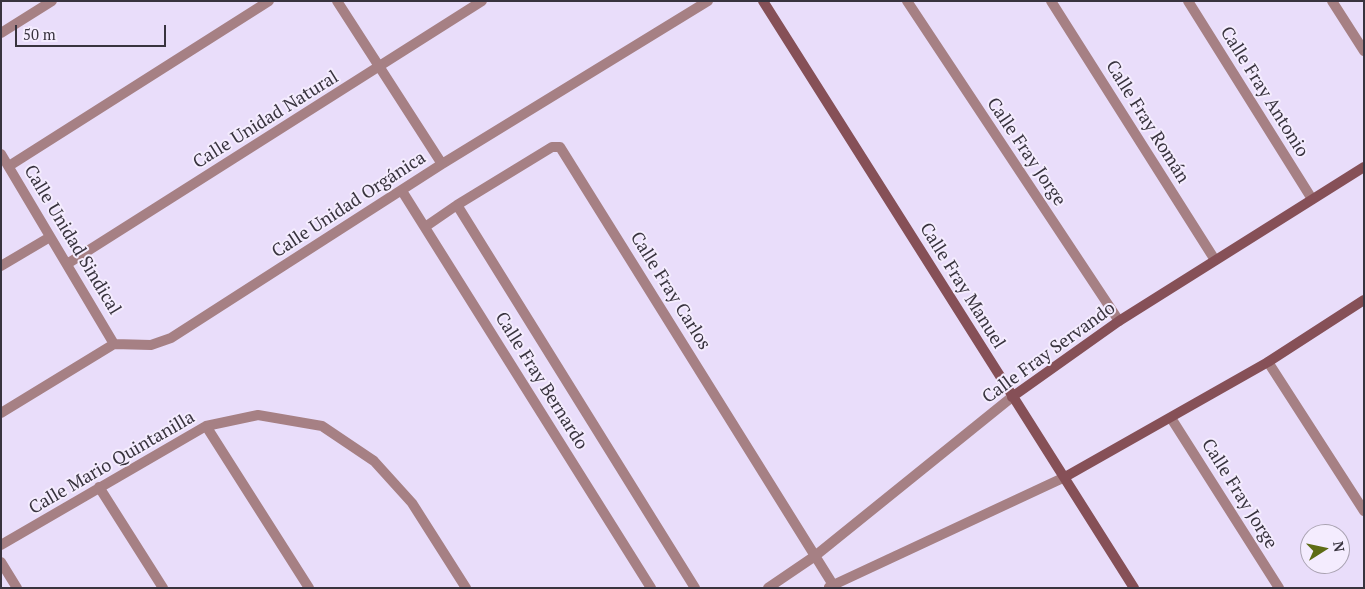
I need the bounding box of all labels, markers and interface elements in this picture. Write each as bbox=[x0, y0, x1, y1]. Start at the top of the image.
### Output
scale bar bbox=[18, 15, 169, 47]
street label: Calle Fray Antonio bbox=[1215, 23, 1313, 161]
text: 50 m bbox=[23, 24, 56, 44]
street label: Calle Fray Román bbox=[1101, 57, 1193, 187]
street label: Calle Unidad Natural bbox=[189, 67, 343, 173]
street label: Calle Fray Jorge bbox=[982, 94, 1070, 210]
street label: Calle Unidad Orgánica bbox=[268, 147, 430, 263]
street label: Calle Unidad Sindical bbox=[19, 161, 125, 319]
street label: Calle Fray Manuel bbox=[915, 219, 1009, 353]
street label: Calle Fray Carlos bbox=[625, 228, 715, 354]
street label: Calle Fray Servando bbox=[978, 298, 1120, 408]
street label: Calle Fray Bernardo bbox=[490, 308, 592, 454]
street label: Calle Mario Quintanilla bbox=[25, 407, 199, 519]
street label: Calle Fray Jorge bbox=[1197, 435, 1281, 553]
north arrow bbox=[1300, 524, 1350, 574]
text: N bbox=[1329, 540, 1350, 553]

